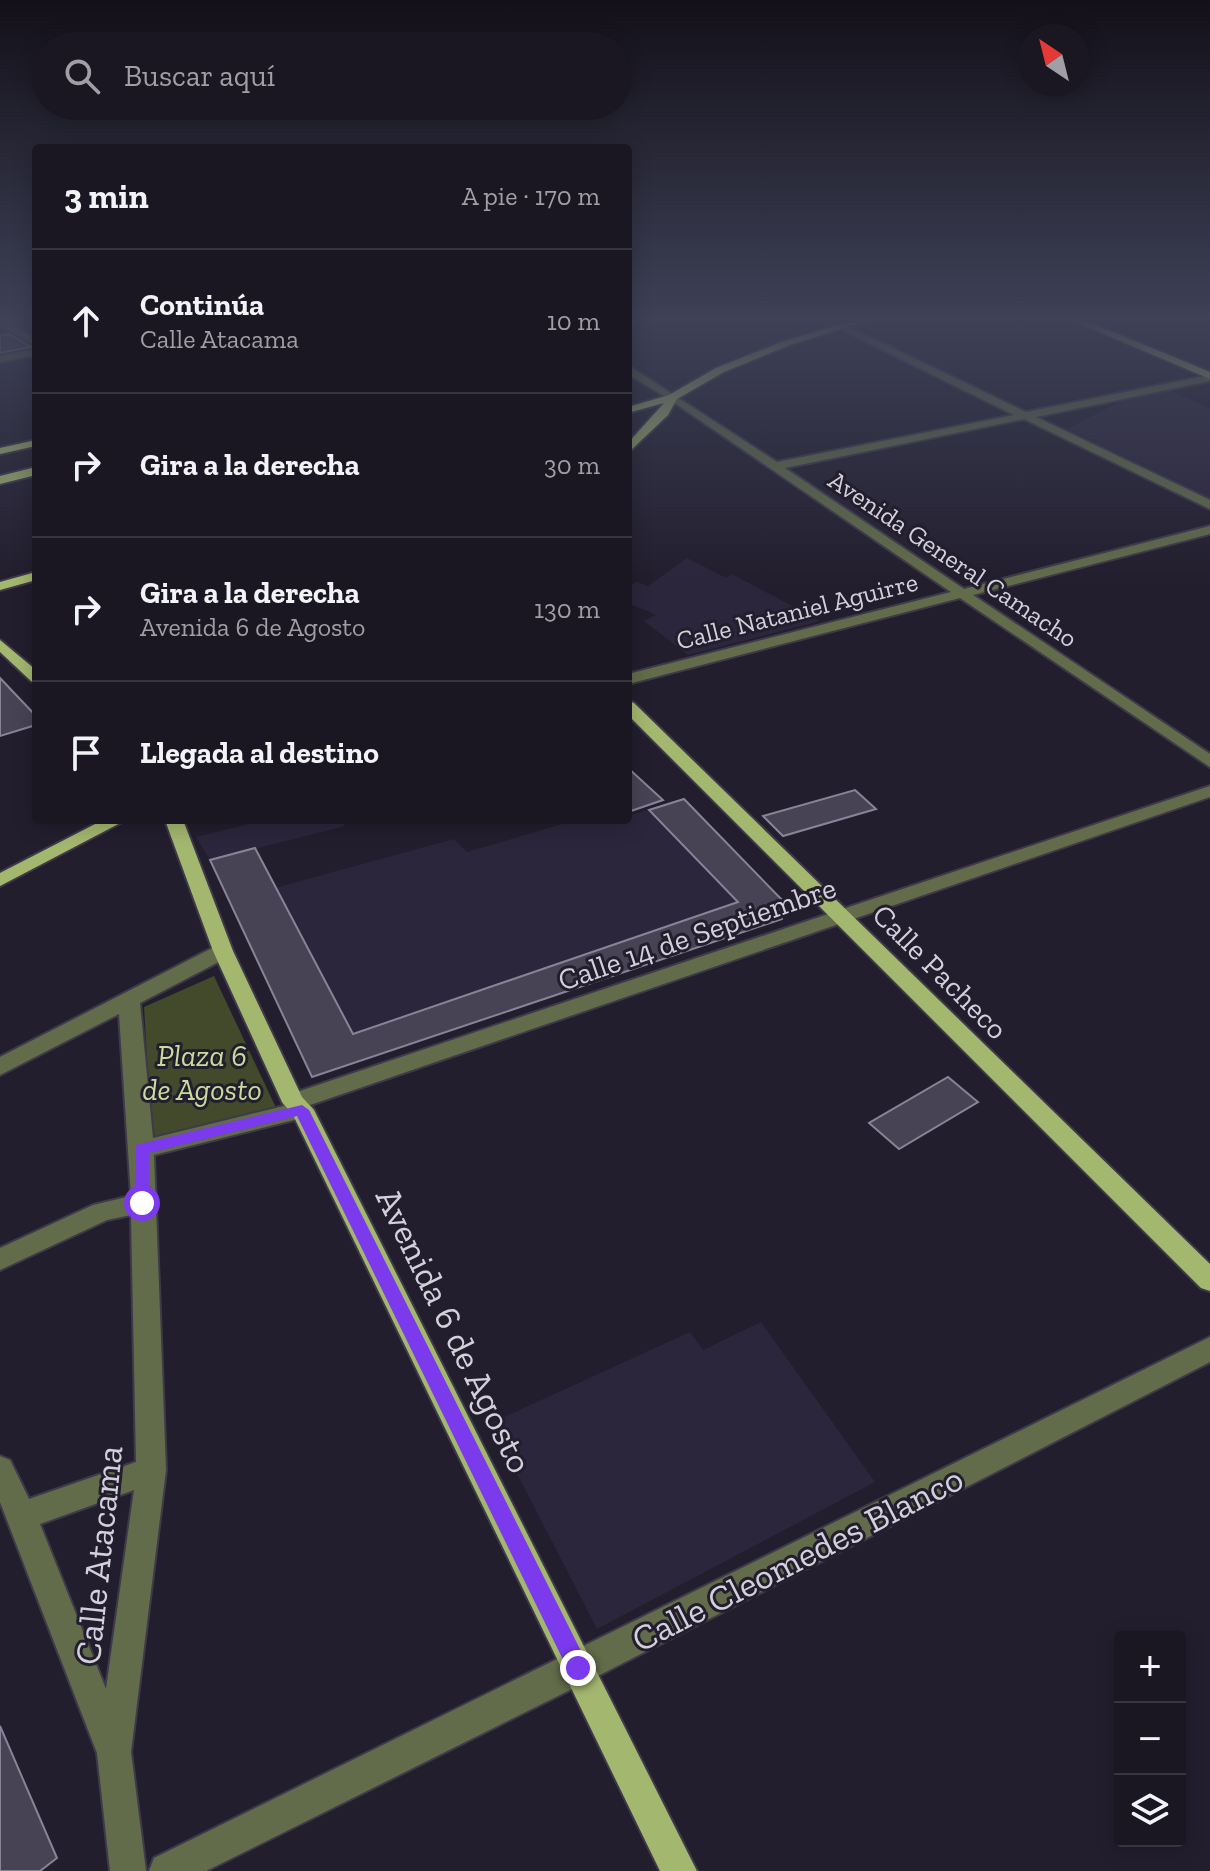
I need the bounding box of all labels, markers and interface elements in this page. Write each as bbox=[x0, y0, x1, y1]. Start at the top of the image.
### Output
north arrow bbox=[1018, 24, 1090, 96]
search box bbox=[32, 32, 632, 120]
icon: search bbox=[60, 54, 104, 98]
text: Buscar aquí bbox=[124, 58, 275, 94]
text: 3 min bbox=[64, 176, 149, 217]
text: A pie · 170 m bbox=[462, 180, 600, 212]
text: Continúa bbox=[140, 287, 264, 323]
icon: ahead bbox=[64, 299, 108, 343]
text: 10 m bbox=[547, 305, 600, 337]
text: Calle Atacama bbox=[140, 323, 299, 355]
icon: right bbox=[64, 443, 108, 487]
text: Gira a la derecha bbox=[140, 447, 360, 483]
text: 30 m bbox=[544, 449, 600, 481]
street label: Avenida General Camacho bbox=[822, 464, 1084, 654]
street label: Calle Nataniel Aguirre bbox=[673, 566, 921, 656]
text: Gira a la derecha bbox=[140, 575, 360, 611]
icon: right bbox=[64, 587, 108, 631]
text: 130 m bbox=[534, 593, 600, 625]
text: Avenida 6 de Agosto bbox=[140, 611, 365, 643]
icon: arrive bbox=[64, 731, 108, 775]
text: Llegada al destino bbox=[140, 735, 379, 771]
street label: Calle 14 de Septiembre bbox=[553, 870, 841, 998]
street label: Calle Pacheco bbox=[865, 897, 1015, 1047]
park label: Plaza 6 de Agosto bbox=[142, 1038, 262, 1108]
street label: Avenida 6 de Agosto bbox=[367, 1181, 542, 1480]
route start bbox=[124, 1185, 160, 1221]
street label: Calle Atacama bbox=[66, 1443, 131, 1667]
street label: Calle Cleomedes Blanco bbox=[624, 1456, 970, 1661]
map controls bbox=[1114, 1631, 1186, 1847]
button: + bbox=[1114, 1631, 1186, 1703]
route end bbox=[560, 1650, 596, 1686]
button: − bbox=[1114, 1703, 1186, 1775]
button: layers bbox=[1114, 1775, 1186, 1847]

